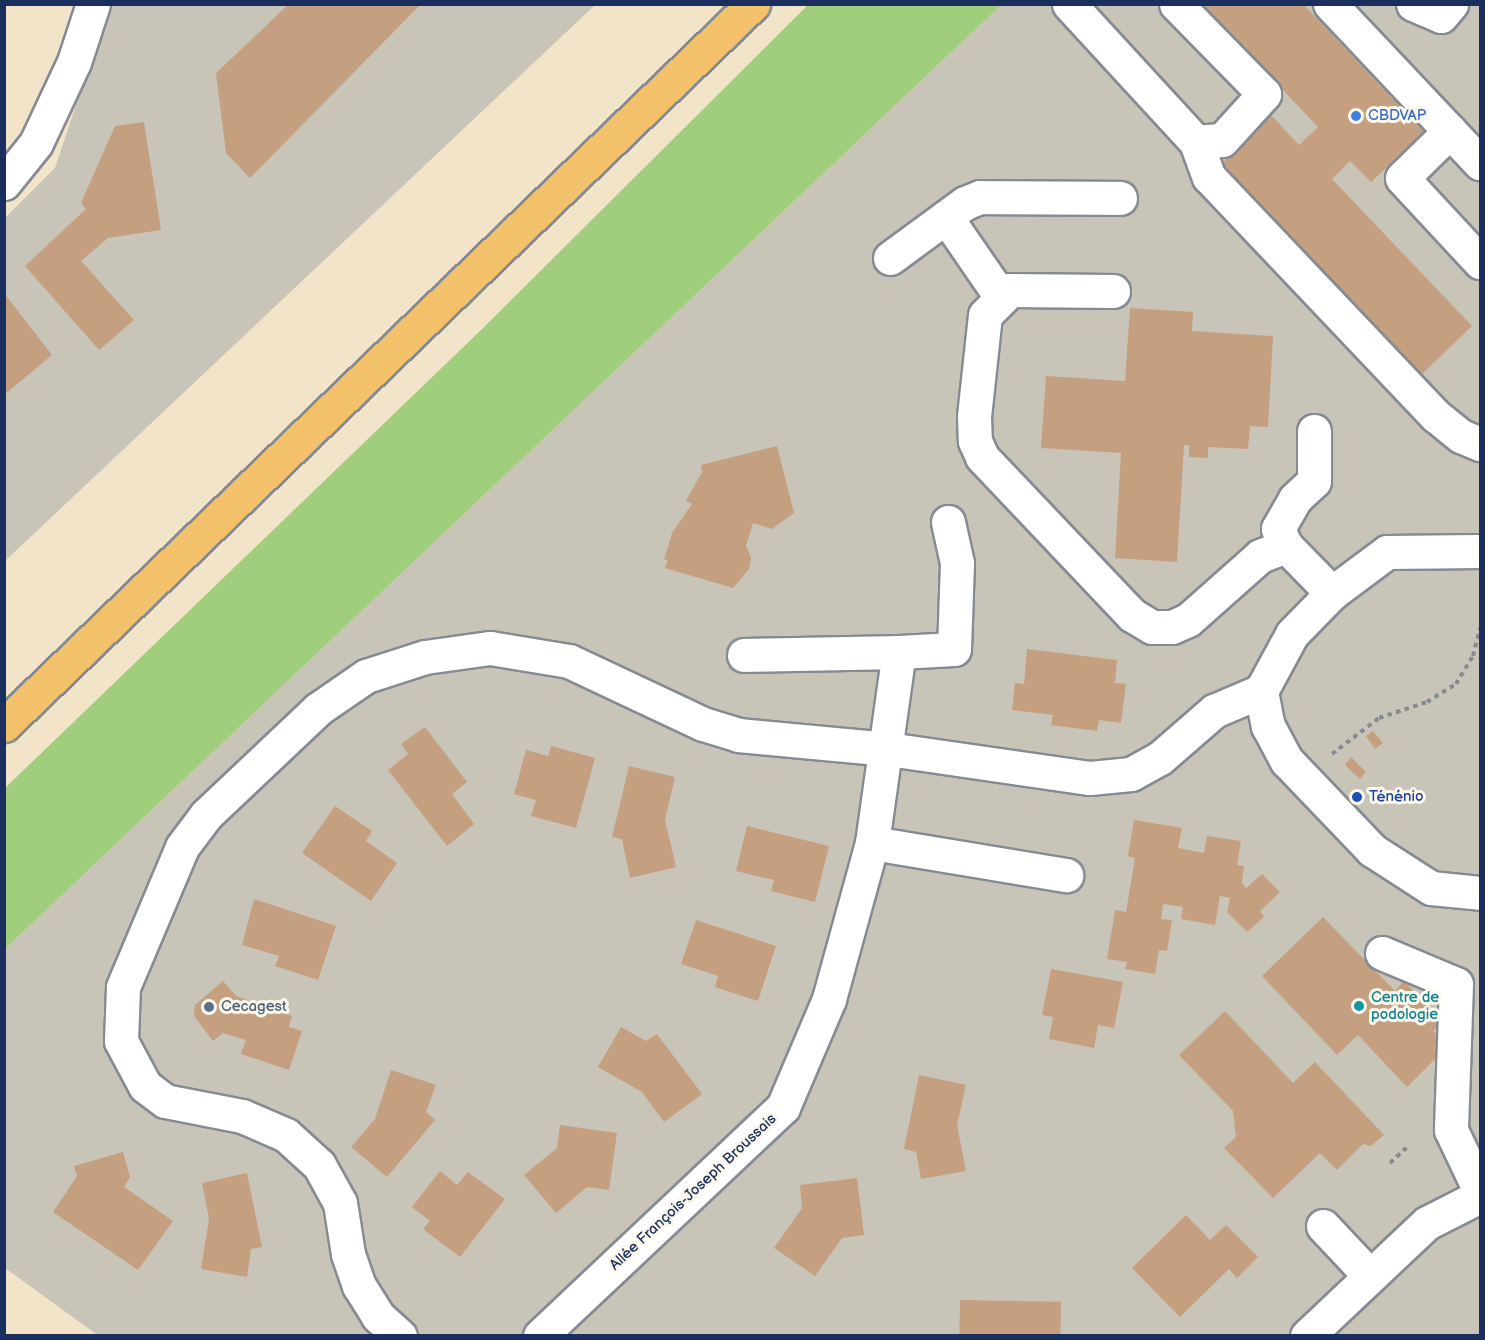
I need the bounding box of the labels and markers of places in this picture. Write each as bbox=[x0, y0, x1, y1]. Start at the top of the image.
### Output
place label: CBDVAP bbox=[1368, 107, 1426, 125]
marker: CBDVAP bbox=[1349, 109, 1363, 123]
place label: Ténénio bbox=[1369, 788, 1423, 806]
marker: Ténénio bbox=[1350, 790, 1364, 804]
place label: Centre de podologie bbox=[1371, 988, 1439, 1023]
place label: Cecagest bbox=[221, 998, 287, 1016]
marker: Centre de podologie bbox=[1352, 999, 1366, 1013]
marker: Cecagest bbox=[202, 1000, 216, 1014]

